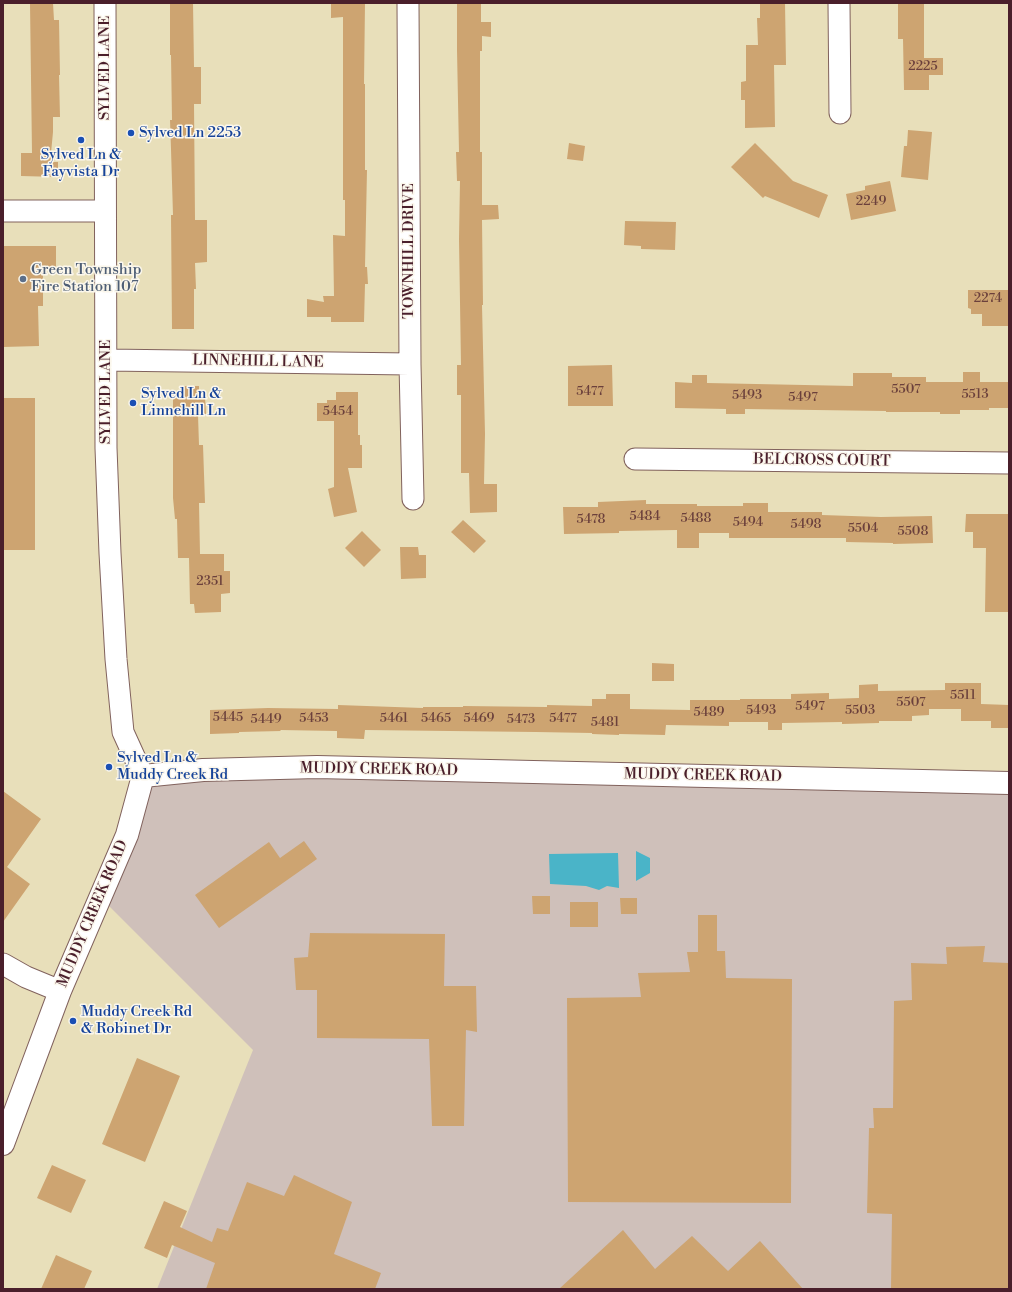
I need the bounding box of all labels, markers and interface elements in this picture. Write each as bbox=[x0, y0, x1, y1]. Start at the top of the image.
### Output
street label: SYLVED LANE bbox=[96, 16, 114, 120]
house number: 2225 bbox=[908, 59, 938, 75]
place label: Sylved Ln 2253 bbox=[139, 124, 241, 142]
marker: Sylved Ln 2253 bbox=[126, 128, 136, 138]
marker: Sylved Ln & Fayvista Dr bbox=[76, 135, 86, 145]
place label: Sylved Ln & Fayvista Dr bbox=[41, 146, 121, 181]
street label: TOWNHILL DRIVE bbox=[400, 183, 418, 319]
house number: 2249 bbox=[856, 194, 886, 210]
place label: Green Township Fire Station 107 bbox=[31, 261, 141, 296]
marker: Green Township Fire Station 107 bbox=[18, 274, 28, 284]
house number: 2274 bbox=[974, 291, 1002, 307]
street label: SYLVED LANE bbox=[97, 340, 115, 444]
street label: LINNEHILL LANE bbox=[192, 352, 324, 372]
house number: 5507 bbox=[891, 382, 921, 398]
house number: 5477 bbox=[576, 384, 604, 400]
place label: Sylved Ln & Linnehill Ln bbox=[141, 385, 226, 420]
house number: 5513 bbox=[961, 387, 989, 403]
house number: 5493 bbox=[732, 388, 762, 404]
house number: 5497 bbox=[788, 390, 818, 406]
marker: Sylved Ln & Linnehill Ln bbox=[128, 398, 138, 408]
house number: 5454 bbox=[323, 404, 353, 420]
street label: BELCROSS COURT bbox=[753, 451, 891, 471]
house number: 5484 bbox=[629, 509, 661, 525]
house number: 5488 bbox=[680, 511, 712, 527]
house number: 5478 bbox=[577, 512, 605, 528]
house number: 5494 bbox=[733, 515, 763, 531]
house number: 5498 bbox=[790, 517, 822, 533]
house number: 5504 bbox=[848, 521, 878, 537]
house number: 5508 bbox=[898, 524, 928, 540]
house number: 2351 bbox=[196, 574, 224, 590]
house number: 5511 bbox=[950, 688, 976, 704]
house number: 5507 bbox=[896, 695, 926, 711]
house number: 5497 bbox=[795, 699, 825, 715]
house number: 5493 bbox=[746, 703, 776, 719]
house number: 5503 bbox=[845, 703, 875, 719]
house number: 5489 bbox=[693, 705, 725, 721]
house number: 5445 bbox=[213, 710, 243, 726]
house number: 5453 bbox=[299, 711, 329, 727]
house number: 5461 bbox=[380, 711, 408, 727]
house number: 5465 bbox=[421, 711, 451, 727]
house number: 5469 bbox=[464, 711, 494, 727]
house number: 5477 bbox=[549, 711, 577, 727]
house number: 5449 bbox=[250, 712, 282, 728]
house number: 5473 bbox=[507, 712, 535, 728]
house number: 5481 bbox=[591, 715, 619, 731]
place label: Sylved Ln & Muddy Creek Rd bbox=[117, 749, 228, 784]
street label: MUDDY CREEK ROAD bbox=[300, 760, 458, 780]
marker: Sylved Ln & Muddy Creek Rd bbox=[104, 762, 114, 772]
street label: MUDDY CREEK ROAD bbox=[624, 766, 782, 786]
street label: MUDDY CREEK ROAD bbox=[54, 838, 132, 990]
place label: Muddy Creek Rd & Robinet Dr bbox=[81, 1003, 192, 1038]
marker: Muddy Creek Rd & Robinet Dr bbox=[68, 1016, 78, 1026]

